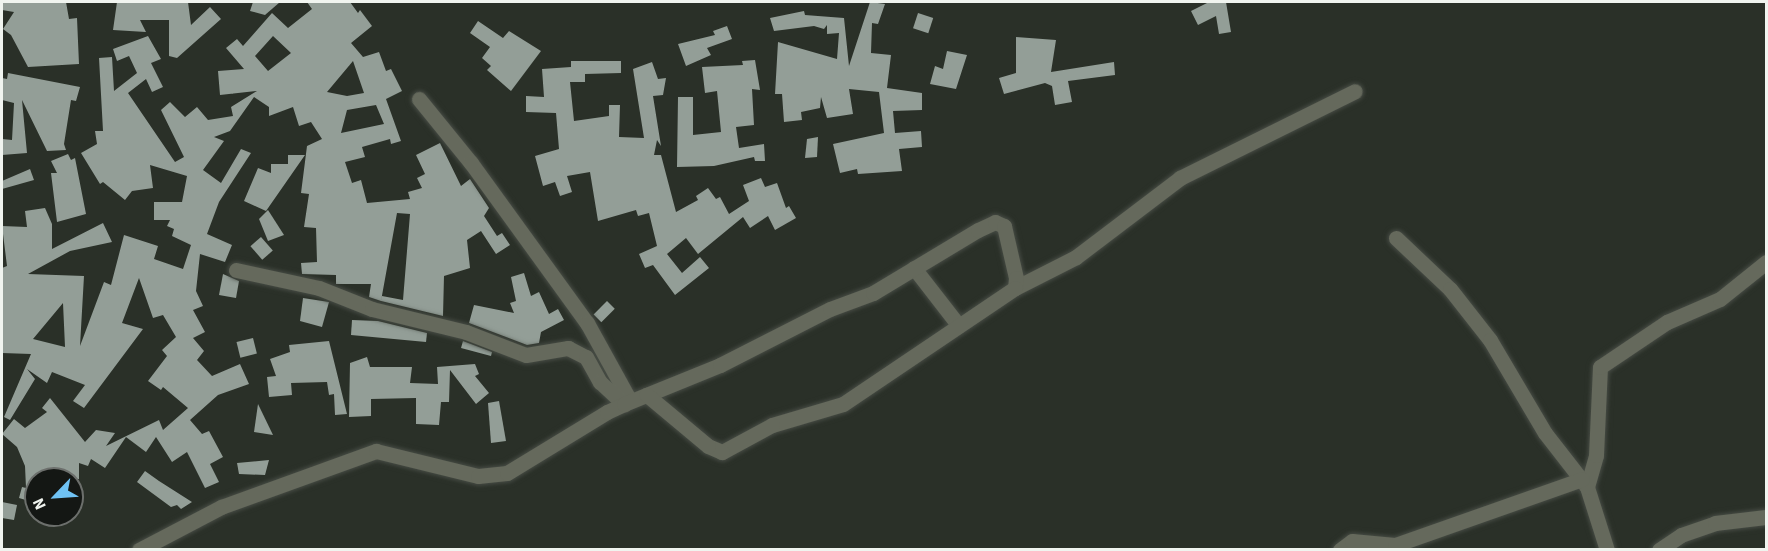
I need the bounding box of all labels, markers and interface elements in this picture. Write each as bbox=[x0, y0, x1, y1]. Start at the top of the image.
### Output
north arrow bbox=[24, 467, 84, 527]
text: N bbox=[27, 494, 52, 513]

